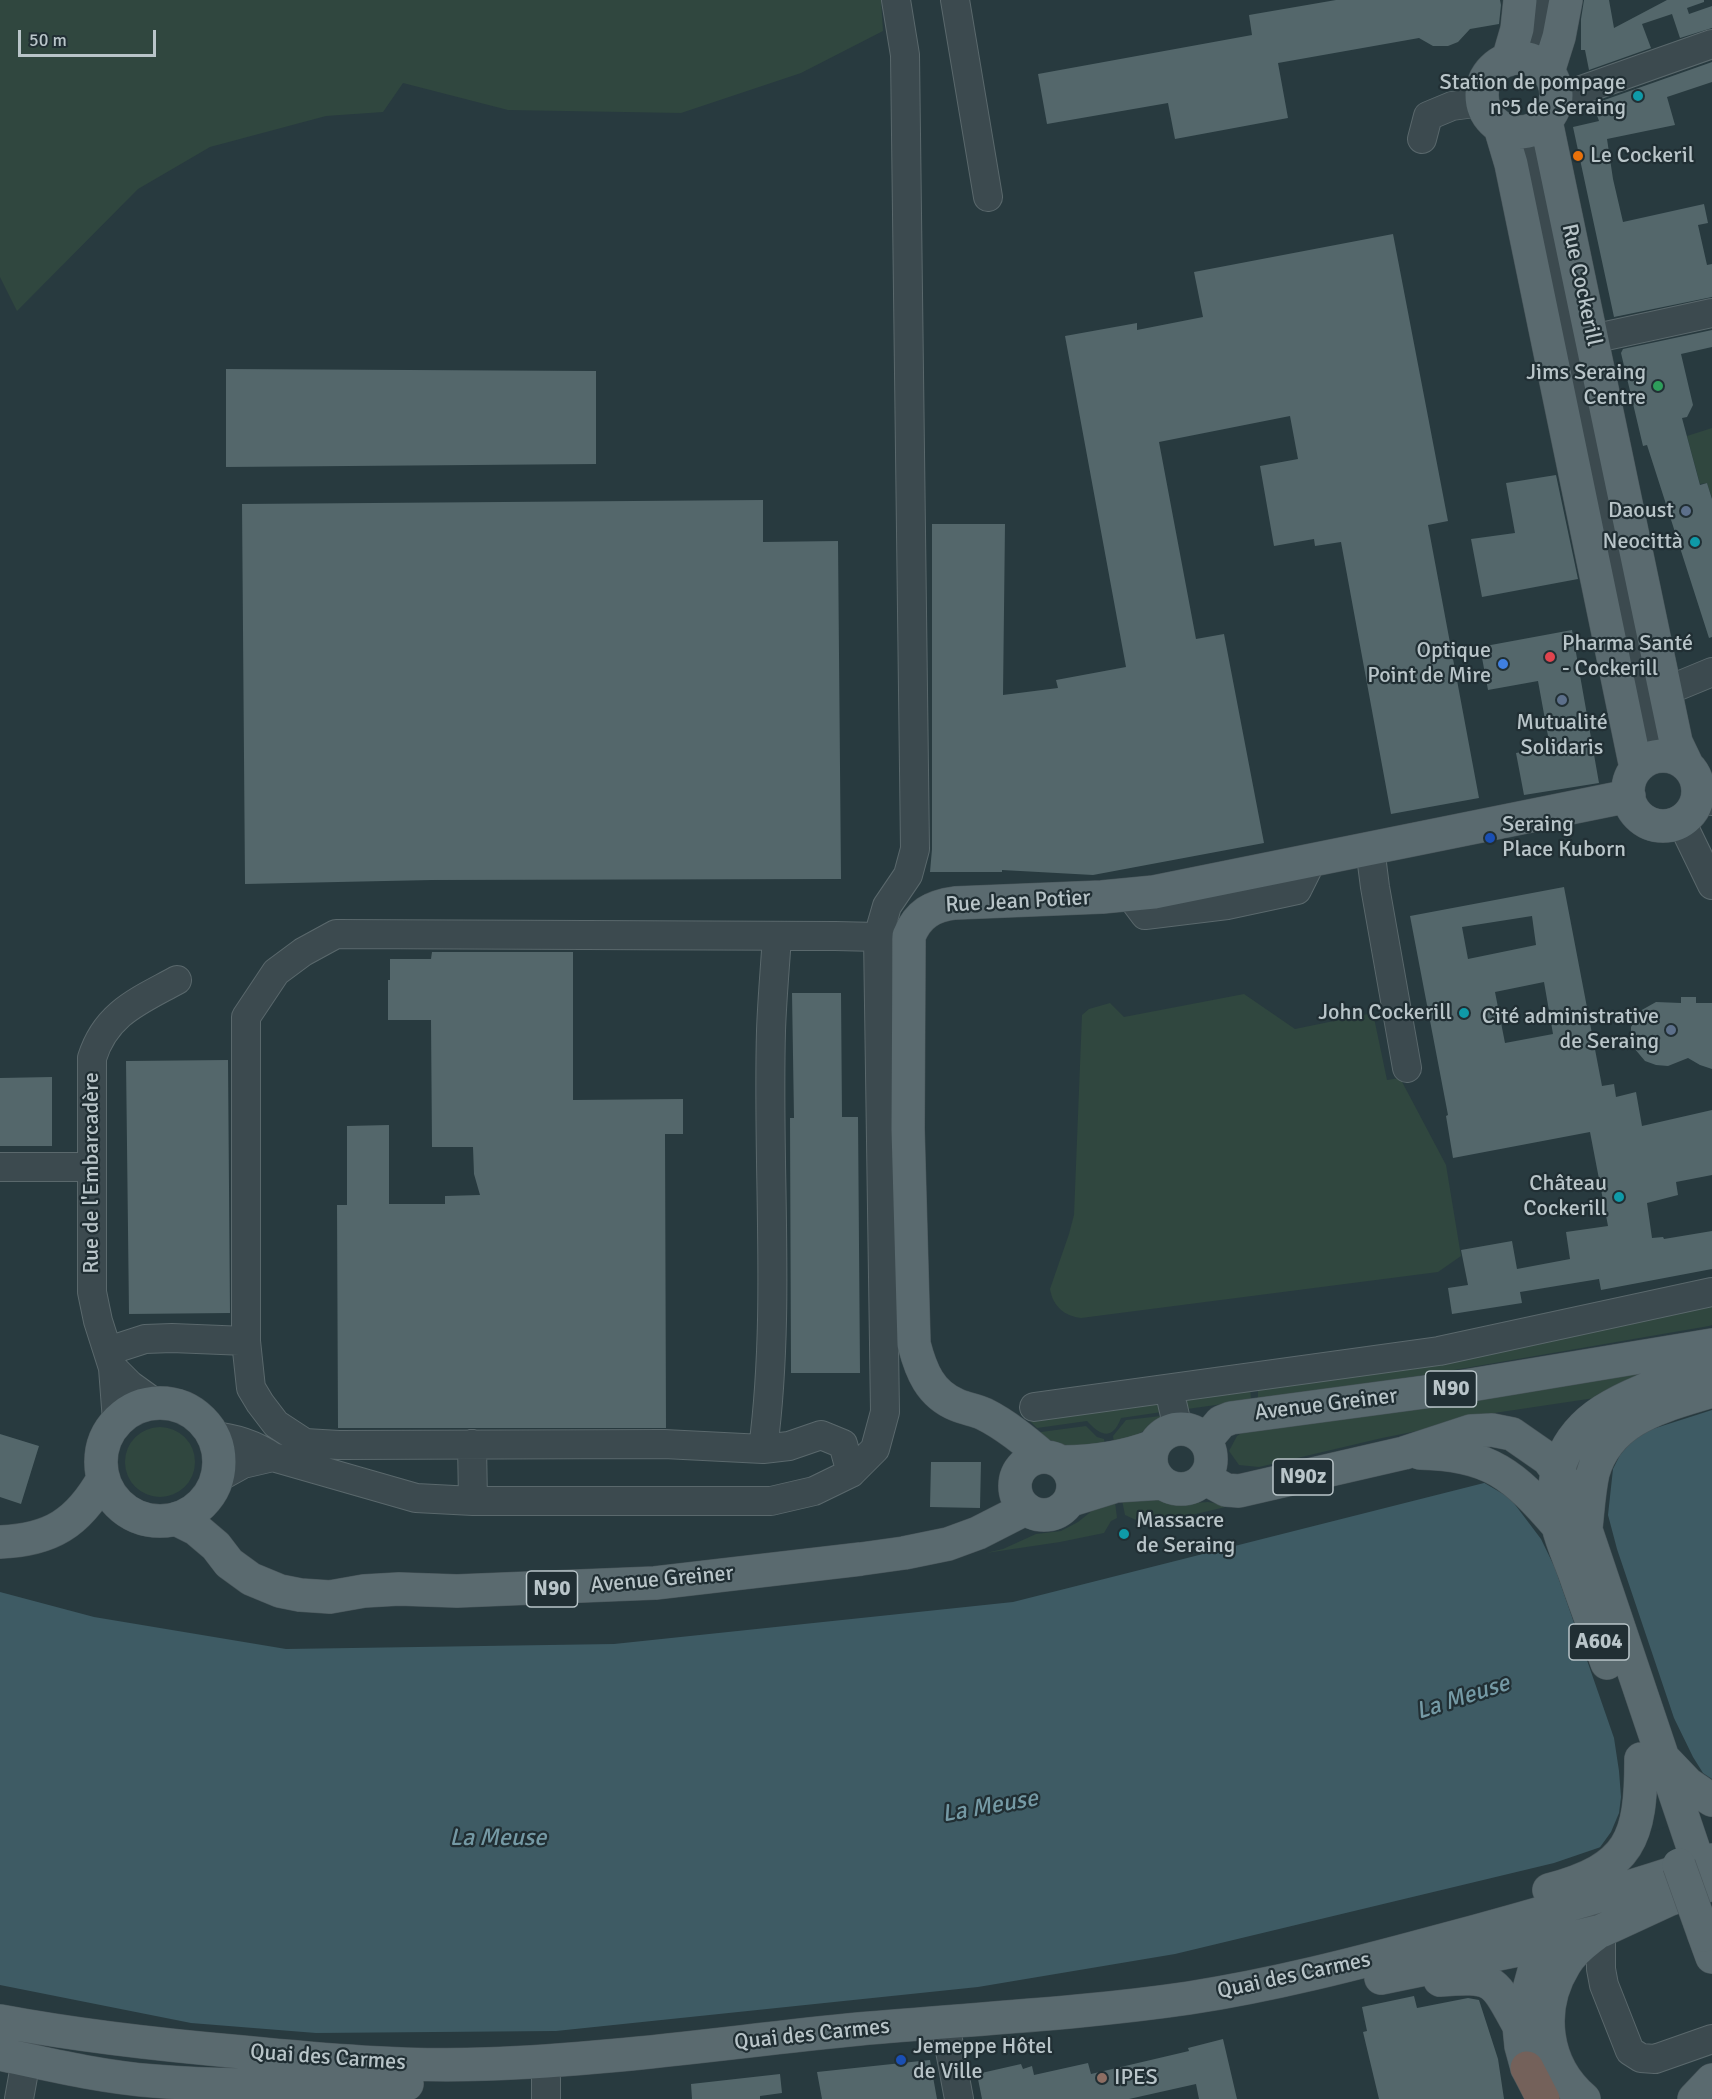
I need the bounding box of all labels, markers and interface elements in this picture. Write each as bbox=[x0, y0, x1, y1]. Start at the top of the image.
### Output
scale bar bbox=[21, 18, 159, 56]
text: 50 m bbox=[29, 29, 67, 51]
place label: Station de pompage n°5 de Seraing bbox=[1440, 70, 1626, 122]
marker: Station de pompage n°5 de Seraing bbox=[1631, 89, 1645, 103]
place label: Le Cockeril bbox=[1590, 143, 1694, 169]
marker: Le Cockeril bbox=[1571, 149, 1585, 163]
street label: Rue Cockerill bbox=[1555, 222, 1607, 348]
place label: Jims Seraing Centre bbox=[1526, 360, 1646, 412]
marker: Jims Seraing Centre bbox=[1651, 379, 1665, 393]
place label: Daoust bbox=[1608, 498, 1674, 524]
marker: Daoust bbox=[1679, 504, 1693, 518]
place label: Neocittà bbox=[1603, 529, 1683, 555]
marker: Neocittà bbox=[1688, 535, 1702, 549]
place label: Pharma Santé - Cockerill bbox=[1562, 631, 1693, 682]
place label: Optique Point de Mire bbox=[1367, 638, 1491, 690]
marker: Pharma Santé - Cockerill bbox=[1543, 650, 1557, 664]
marker: Optique Point de Mire bbox=[1496, 657, 1510, 671]
marker: Mutualité Solidaris bbox=[1555, 693, 1569, 707]
place label: Mutualité Solidaris bbox=[1516, 710, 1608, 762]
place label: Seraing Place Kuborn bbox=[1502, 812, 1626, 864]
marker: Seraing Place Kuborn bbox=[1483, 831, 1497, 845]
street label: Rue Jean Potier bbox=[945, 885, 1091, 919]
place label: John Cockerill bbox=[1318, 1000, 1452, 1026]
place label: Cité administrative de Seraing bbox=[1482, 1004, 1659, 1056]
marker: John Cockerill bbox=[1457, 1006, 1471, 1020]
marker: Cité administrative de Seraing bbox=[1664, 1023, 1678, 1037]
street label: Rue de l'Embarcadère bbox=[79, 1072, 105, 1274]
place label: Château Cockerill bbox=[1523, 1171, 1607, 1222]
marker: Château Cockerill bbox=[1612, 1190, 1626, 1204]
road number: N90 bbox=[1426, 1371, 1476, 1407]
street label: Avenue Greiner bbox=[1253, 1383, 1399, 1427]
road number: N90z bbox=[1273, 1459, 1333, 1495]
place label: Massacre de Seraing bbox=[1136, 1508, 1235, 1560]
marker: Massacre de Seraing bbox=[1117, 1527, 1131, 1541]
street label: Avenue Greiner bbox=[589, 1561, 735, 1599]
road number: N90 bbox=[526, 1571, 578, 1607]
road number: A604 bbox=[1569, 1624, 1629, 1660]
water label: La Meuse bbox=[1413, 1669, 1513, 1727]
water label: La Meuse bbox=[940, 1784, 1040, 1830]
water label: La Meuse bbox=[450, 1825, 546, 1853]
street label: Quai des Carmes bbox=[1215, 1947, 1373, 2005]
street label: Quai des Carmes bbox=[733, 2014, 891, 2056]
place label: Jemeppe Hôtel de Ville bbox=[913, 2034, 1053, 2086]
street label: Quai des Carmes bbox=[249, 2039, 407, 2077]
marker: Jemeppe Hôtel de Ville bbox=[894, 2053, 908, 2067]
place label: IPES bbox=[1114, 2065, 1158, 2091]
marker: IPES bbox=[1095, 2071, 1109, 2085]

